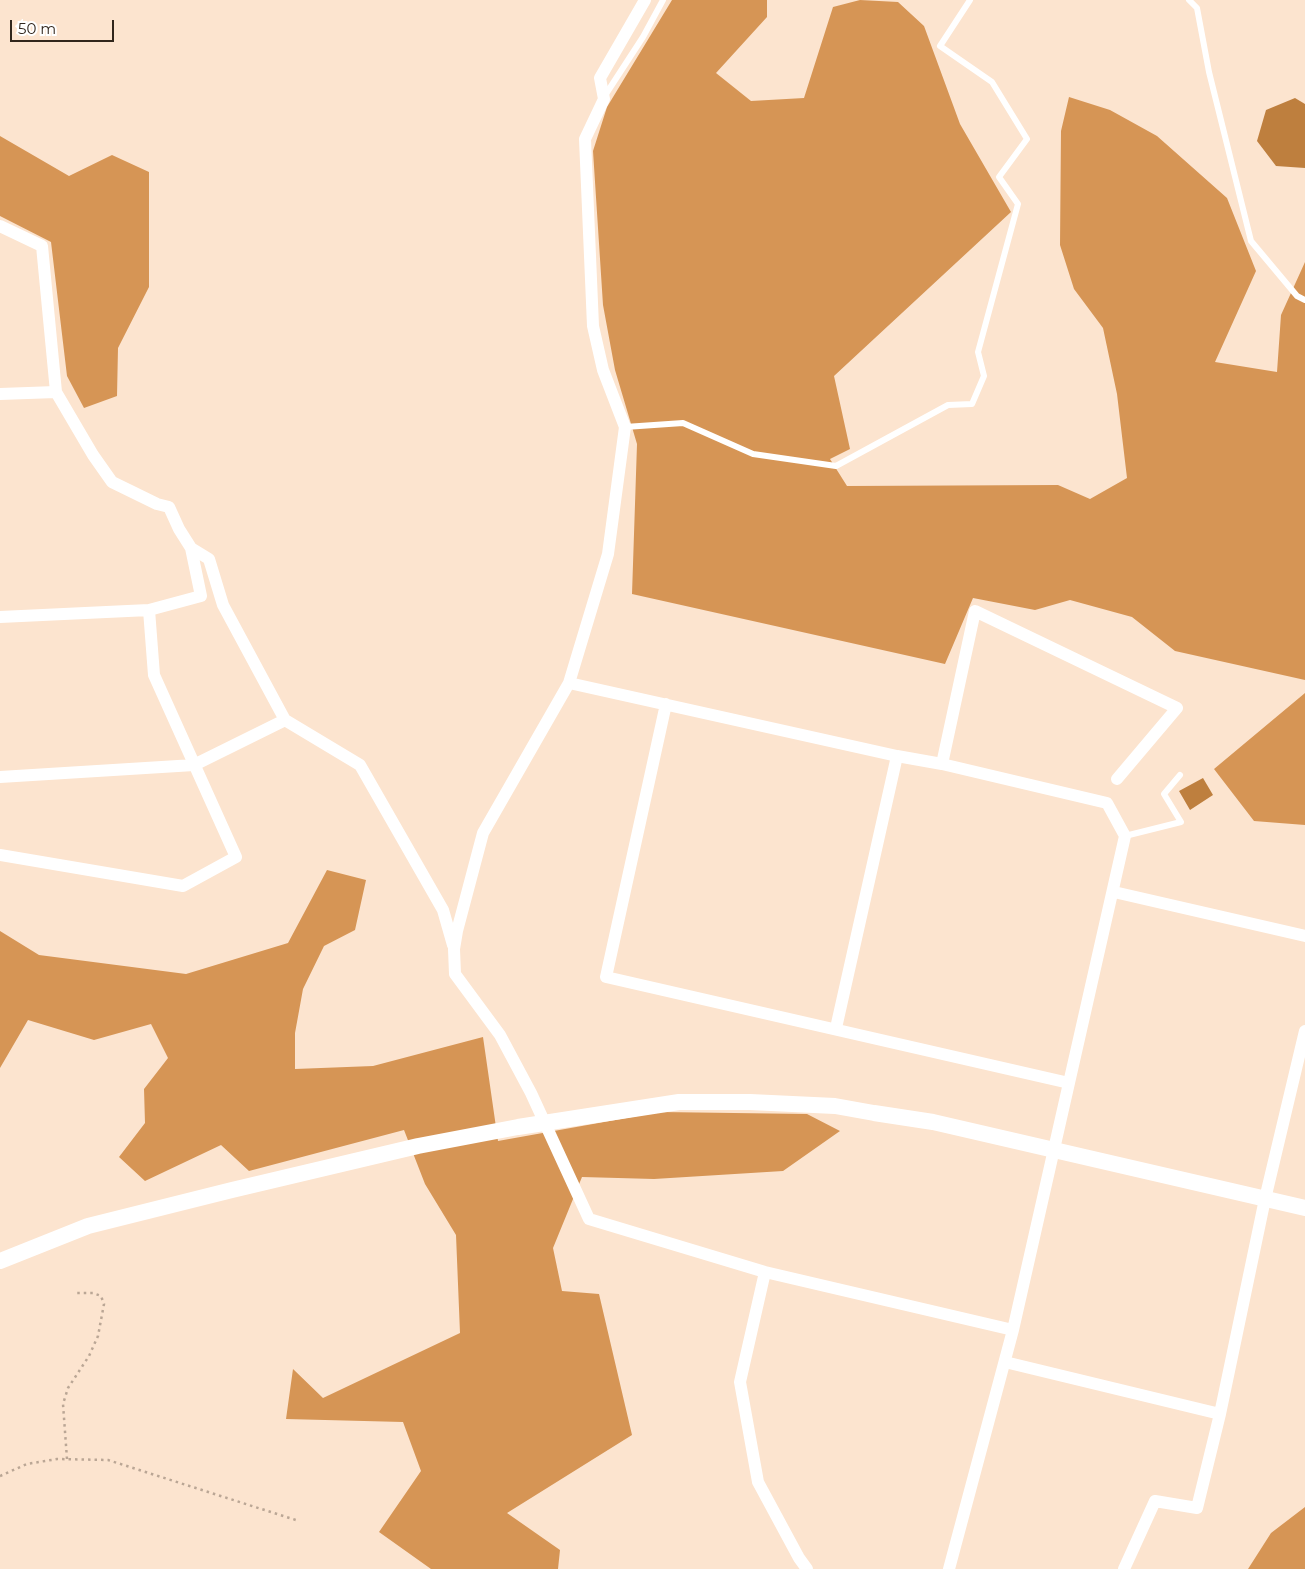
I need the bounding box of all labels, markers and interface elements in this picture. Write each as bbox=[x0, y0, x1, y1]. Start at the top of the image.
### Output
scale bar bbox=[12, 10, 116, 42]
text: 50 m bbox=[18, 19, 56, 38]

